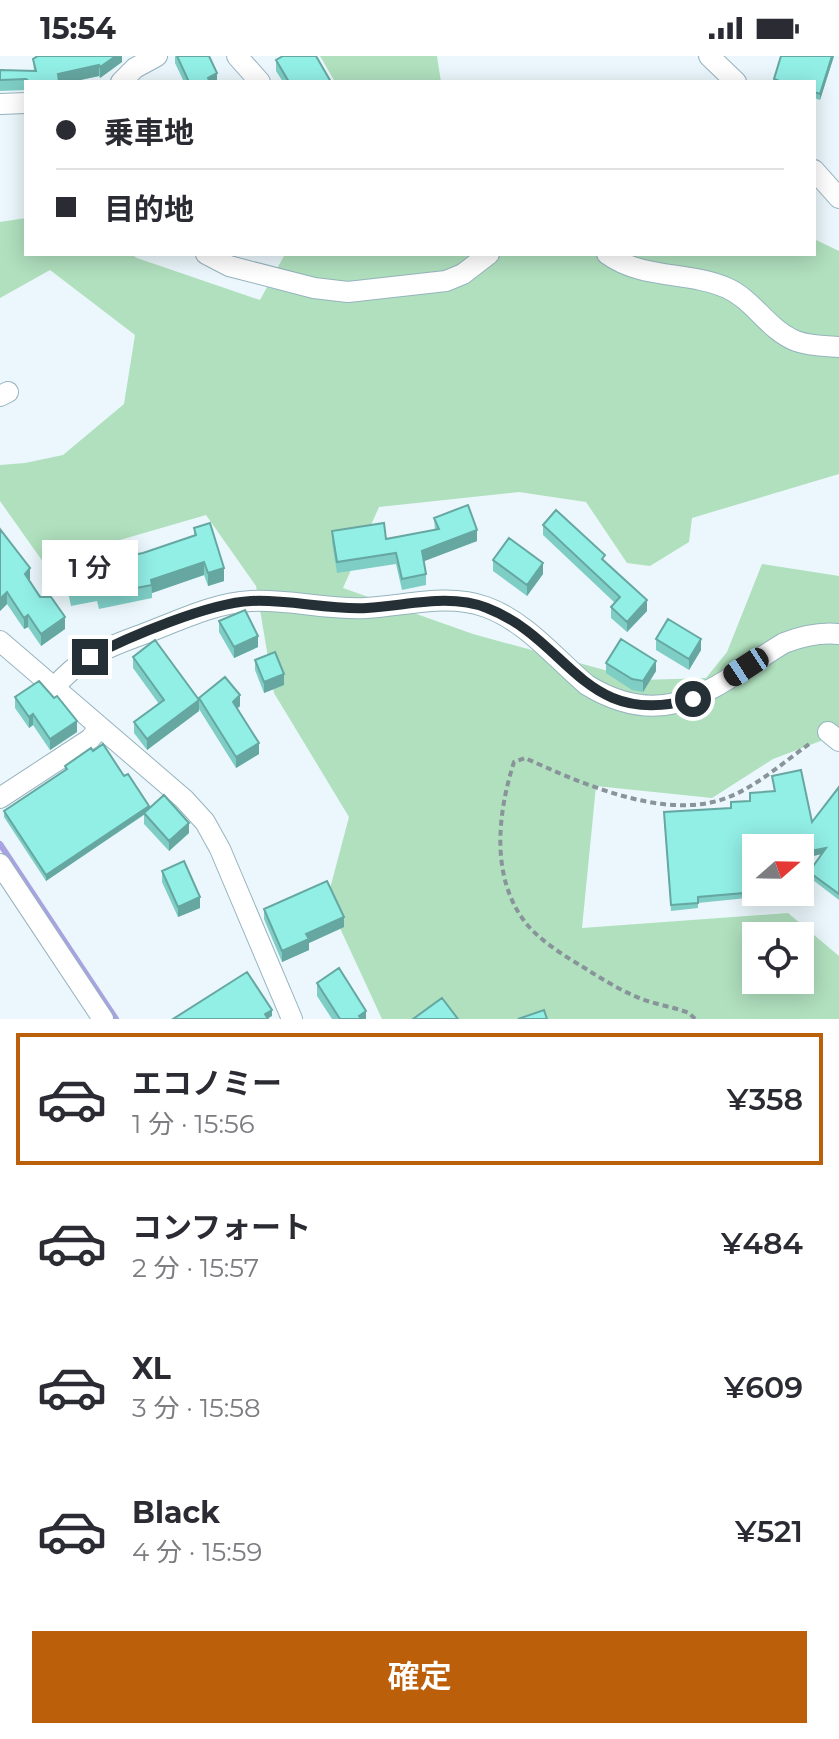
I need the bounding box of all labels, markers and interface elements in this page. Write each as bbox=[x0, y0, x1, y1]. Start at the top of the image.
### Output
text: 15:54 bbox=[40, 10, 116, 47]
text: 乗車地 bbox=[104, 114, 194, 151]
text: 目的地 bbox=[104, 191, 194, 228]
callout: 1 分 bbox=[42, 541, 138, 597]
text: 1 分 bbox=[68, 552, 112, 584]
route end bbox=[72, 639, 108, 675]
car bbox=[719, 644, 773, 690]
route start bbox=[675, 681, 711, 717]
north arrow bbox=[742, 834, 814, 906]
map controls bbox=[742, 834, 814, 994]
button: locate bbox=[742, 922, 814, 994]
icon: car bbox=[36, 1063, 108, 1135]
text: エコノミー bbox=[132, 1065, 282, 1102]
text: ¥358 bbox=[727, 1081, 803, 1118]
text: 1 分 · 15:56 bbox=[132, 1108, 255, 1140]
icon: car bbox=[36, 1207, 108, 1279]
text: コンフォート bbox=[132, 1209, 311, 1246]
text: ¥484 bbox=[721, 1225, 803, 1262]
text: 2 分 · 15:57 bbox=[132, 1252, 259, 1284]
text: XL bbox=[132, 1350, 171, 1387]
icon: car bbox=[36, 1351, 108, 1423]
text: ¥609 bbox=[724, 1369, 803, 1406]
text: 3 分 · 15:58 bbox=[132, 1392, 261, 1424]
text: Black bbox=[132, 1494, 220, 1531]
icon: car bbox=[36, 1495, 108, 1567]
text: ¥521 bbox=[735, 1513, 803, 1550]
text: 4 分 · 15:59 bbox=[132, 1536, 262, 1568]
button: 確定 bbox=[32, 1631, 807, 1723]

